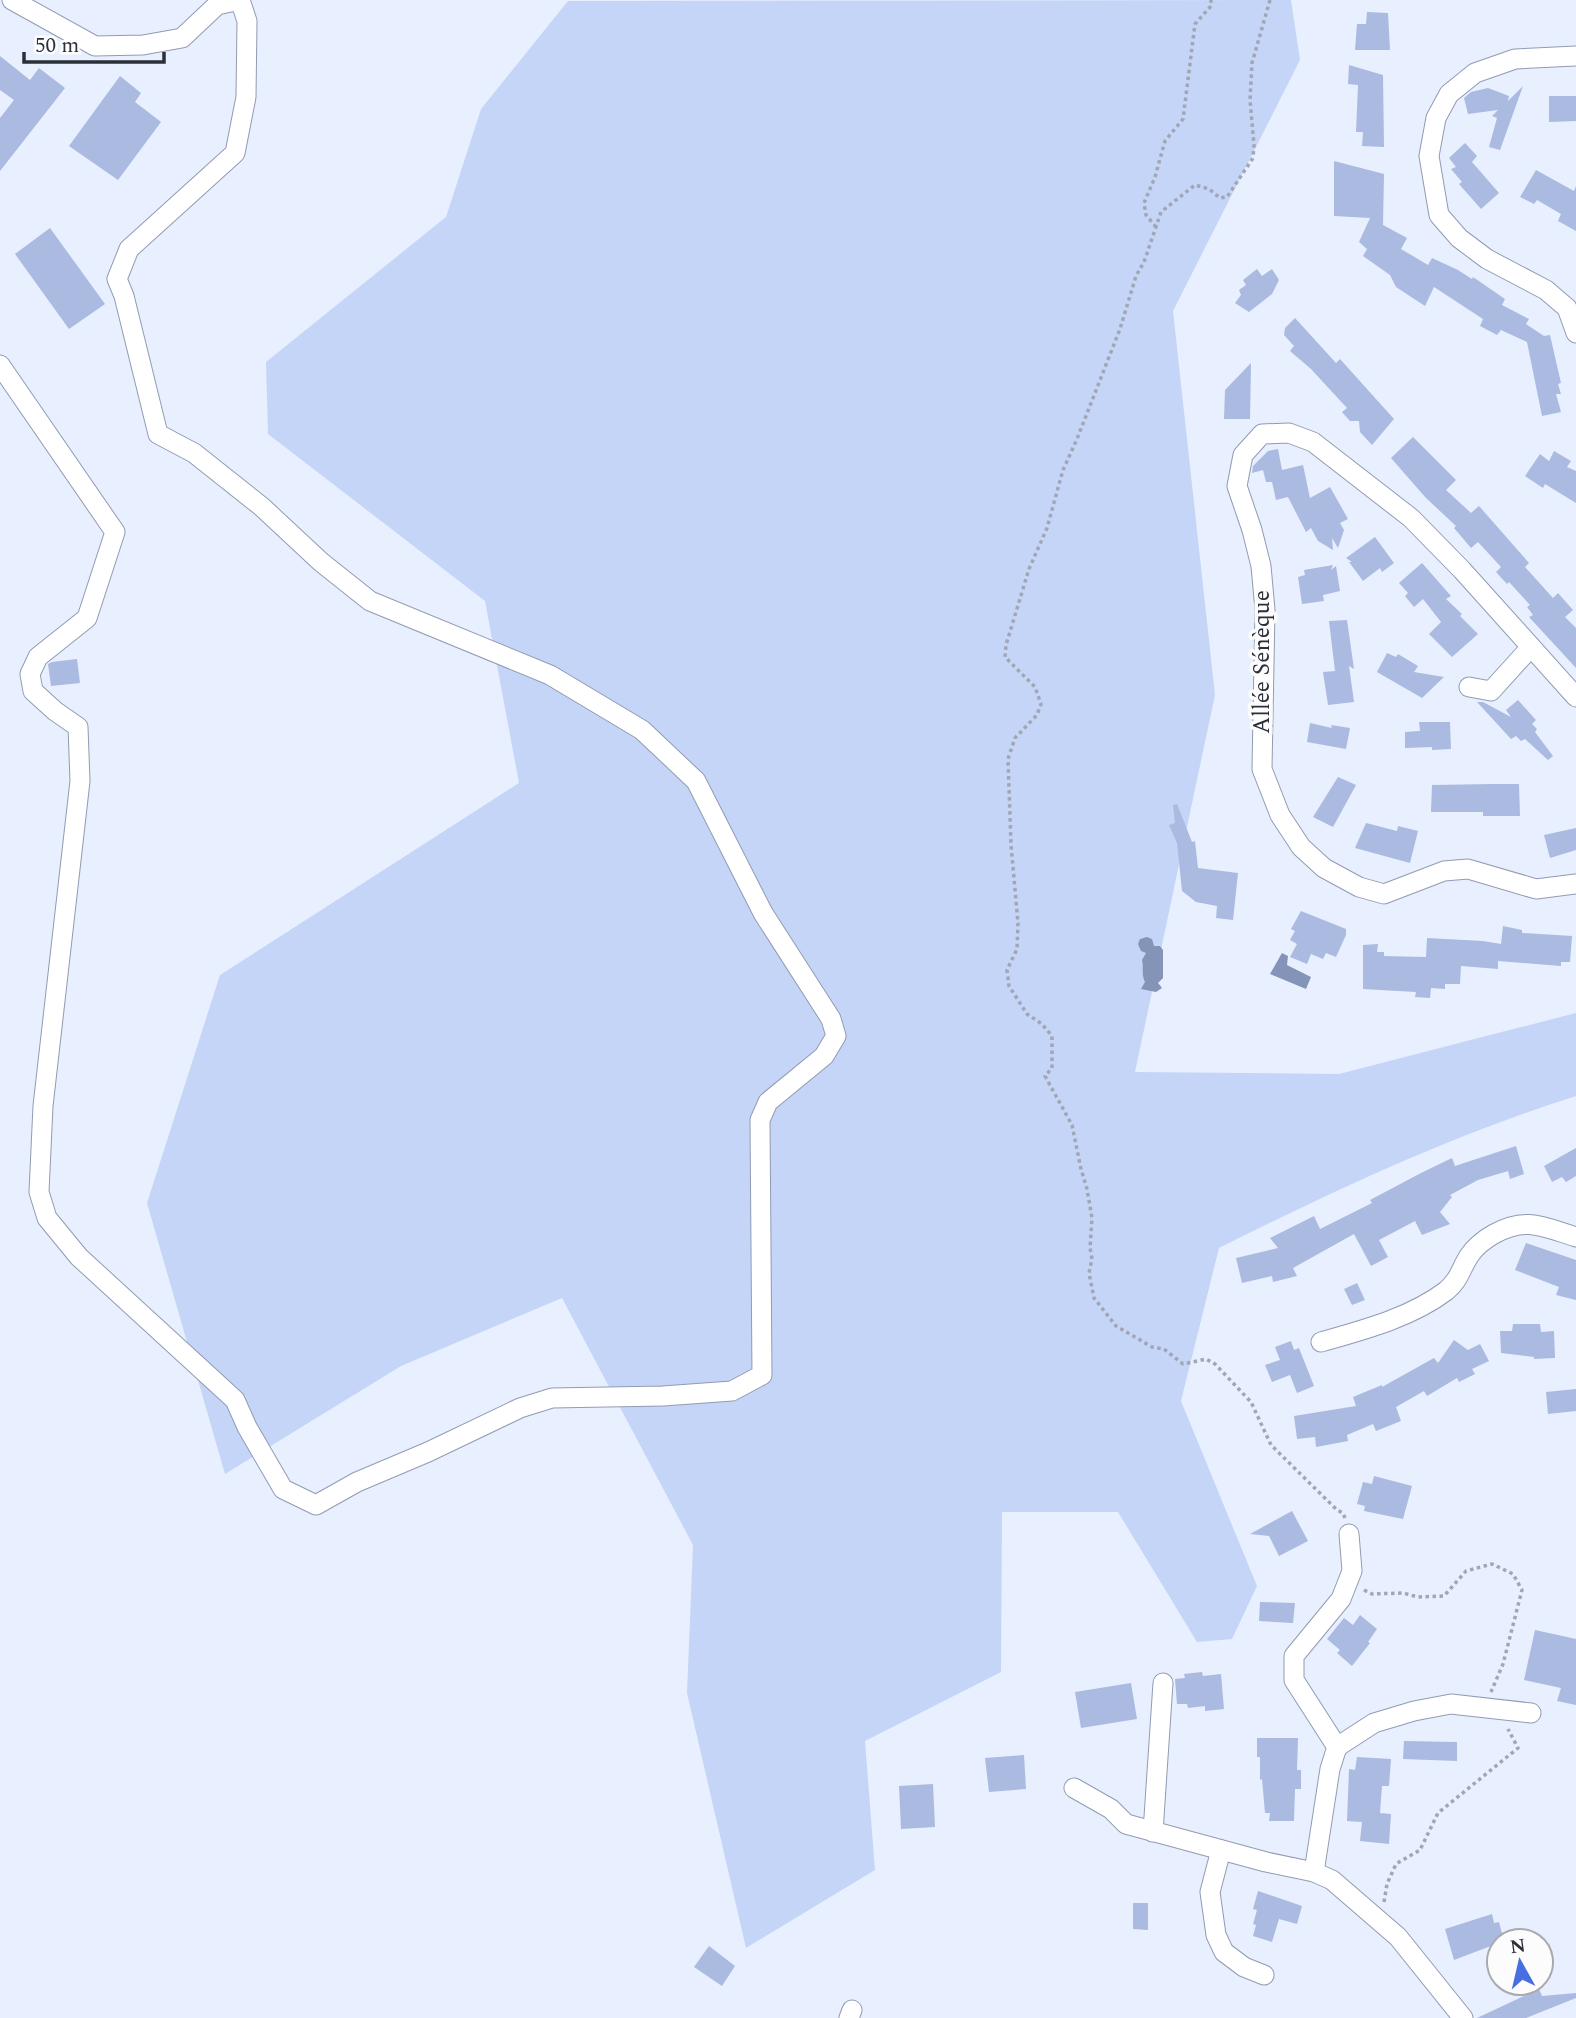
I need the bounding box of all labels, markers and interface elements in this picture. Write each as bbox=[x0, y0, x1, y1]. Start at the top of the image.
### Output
scale bar bbox=[24, 21, 164, 65]
text: 50 m bbox=[35, 30, 79, 62]
street label: Allée Sénèque bbox=[1245, 590, 1280, 734]
north arrow bbox=[1485, 1927, 1555, 1997]
text: N bbox=[1508, 1931, 1528, 1962]

